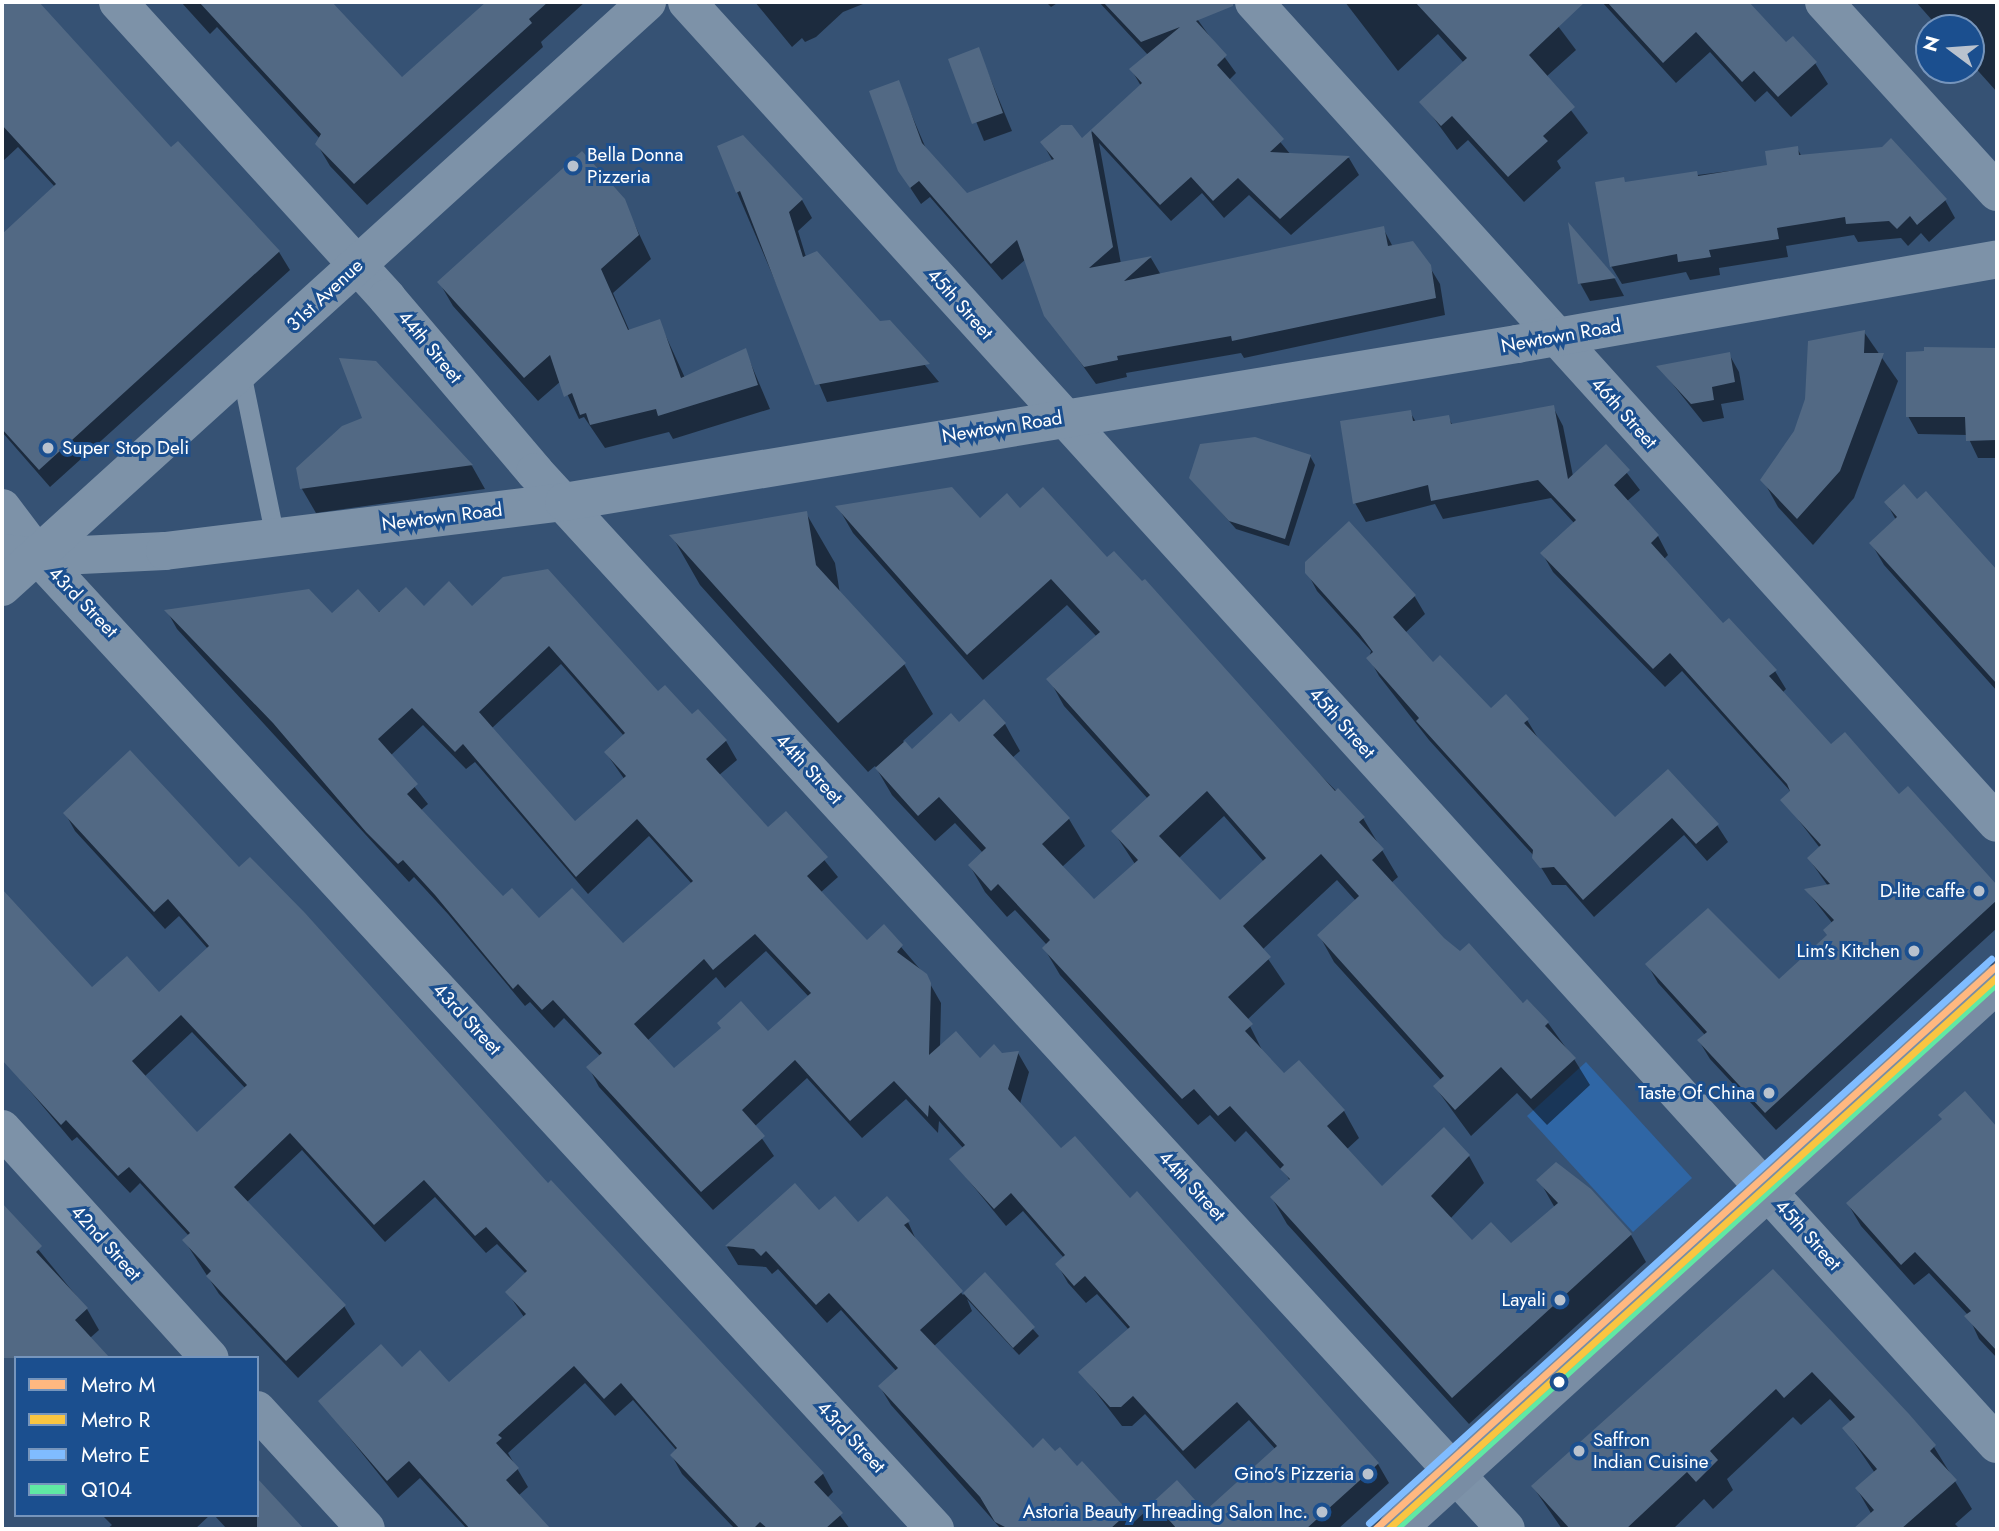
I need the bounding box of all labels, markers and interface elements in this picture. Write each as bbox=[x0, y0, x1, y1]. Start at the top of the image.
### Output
north arrow bbox=[1915, 14, 1985, 84]
text: N bbox=[1916, 33, 1946, 55]
place label: Bella Donna Pizzeria bbox=[587, 144, 683, 188]
marker: Bella Donna Pizzeria bbox=[565, 158, 581, 174]
street label: 31st Avenue bbox=[282, 254, 368, 336]
street label: 45th Street bbox=[922, 264, 998, 344]
street label: 44th Street bbox=[393, 306, 467, 388]
street label: Newtown Road bbox=[1499, 314, 1623, 358]
street label: 46th Street bbox=[1586, 373, 1662, 453]
street label: Newtown Road bbox=[940, 406, 1064, 448]
place label: Super Stop Deli bbox=[62, 437, 189, 459]
marker: Super Stop Deli bbox=[40, 440, 56, 456]
street label: Newtown Road bbox=[380, 498, 504, 536]
street label: 43rd Street bbox=[44, 562, 122, 642]
street label: 45th Street bbox=[1304, 683, 1380, 763]
street label: 44th Street bbox=[771, 729, 847, 809]
place label: D-lite caffe bbox=[1880, 880, 1965, 902]
marker: D-lite caffe bbox=[1971, 883, 1987, 899]
place label: Lim’s Kitchen bbox=[1797, 940, 1900, 962]
marker: Lim’s Kitchen bbox=[1906, 943, 1922, 959]
street label: 43rd Street bbox=[428, 978, 506, 1060]
place label: Taste Of China bbox=[1638, 1082, 1755, 1104]
marker: Taste Of China bbox=[1761, 1085, 1777, 1101]
street label: 44th Street bbox=[1154, 1146, 1230, 1226]
street label: 45th Street bbox=[1770, 1195, 1846, 1275]
street label: 42nd Street bbox=[66, 1201, 146, 1285]
place label: Layali bbox=[1502, 1289, 1546, 1311]
marker: Layali bbox=[1552, 1292, 1568, 1308]
legend bbox=[14, 1356, 259, 1517]
text: Metro M bbox=[81, 1370, 156, 1400]
unlabelled marker bbox=[1552, 1375, 1566, 1389]
street label: 43rd Street bbox=[812, 1396, 890, 1478]
text: Metro R bbox=[81, 1405, 150, 1435]
place label: Saffron Indian Cuisine bbox=[1593, 1429, 1709, 1473]
text: Metro E bbox=[81, 1440, 150, 1470]
marker: Saffron Indian Cuisine bbox=[1571, 1443, 1587, 1459]
place label: Gino's Pizzeria bbox=[1234, 1463, 1354, 1485]
marker: Gino's Pizzeria bbox=[1360, 1466, 1376, 1482]
text: Q104 bbox=[81, 1475, 132, 1505]
place label: Astoria Beauty Threading Salon Inc. bbox=[1023, 1501, 1308, 1523]
marker: Astoria Beauty Threading Salon Inc. bbox=[1314, 1504, 1330, 1520]

